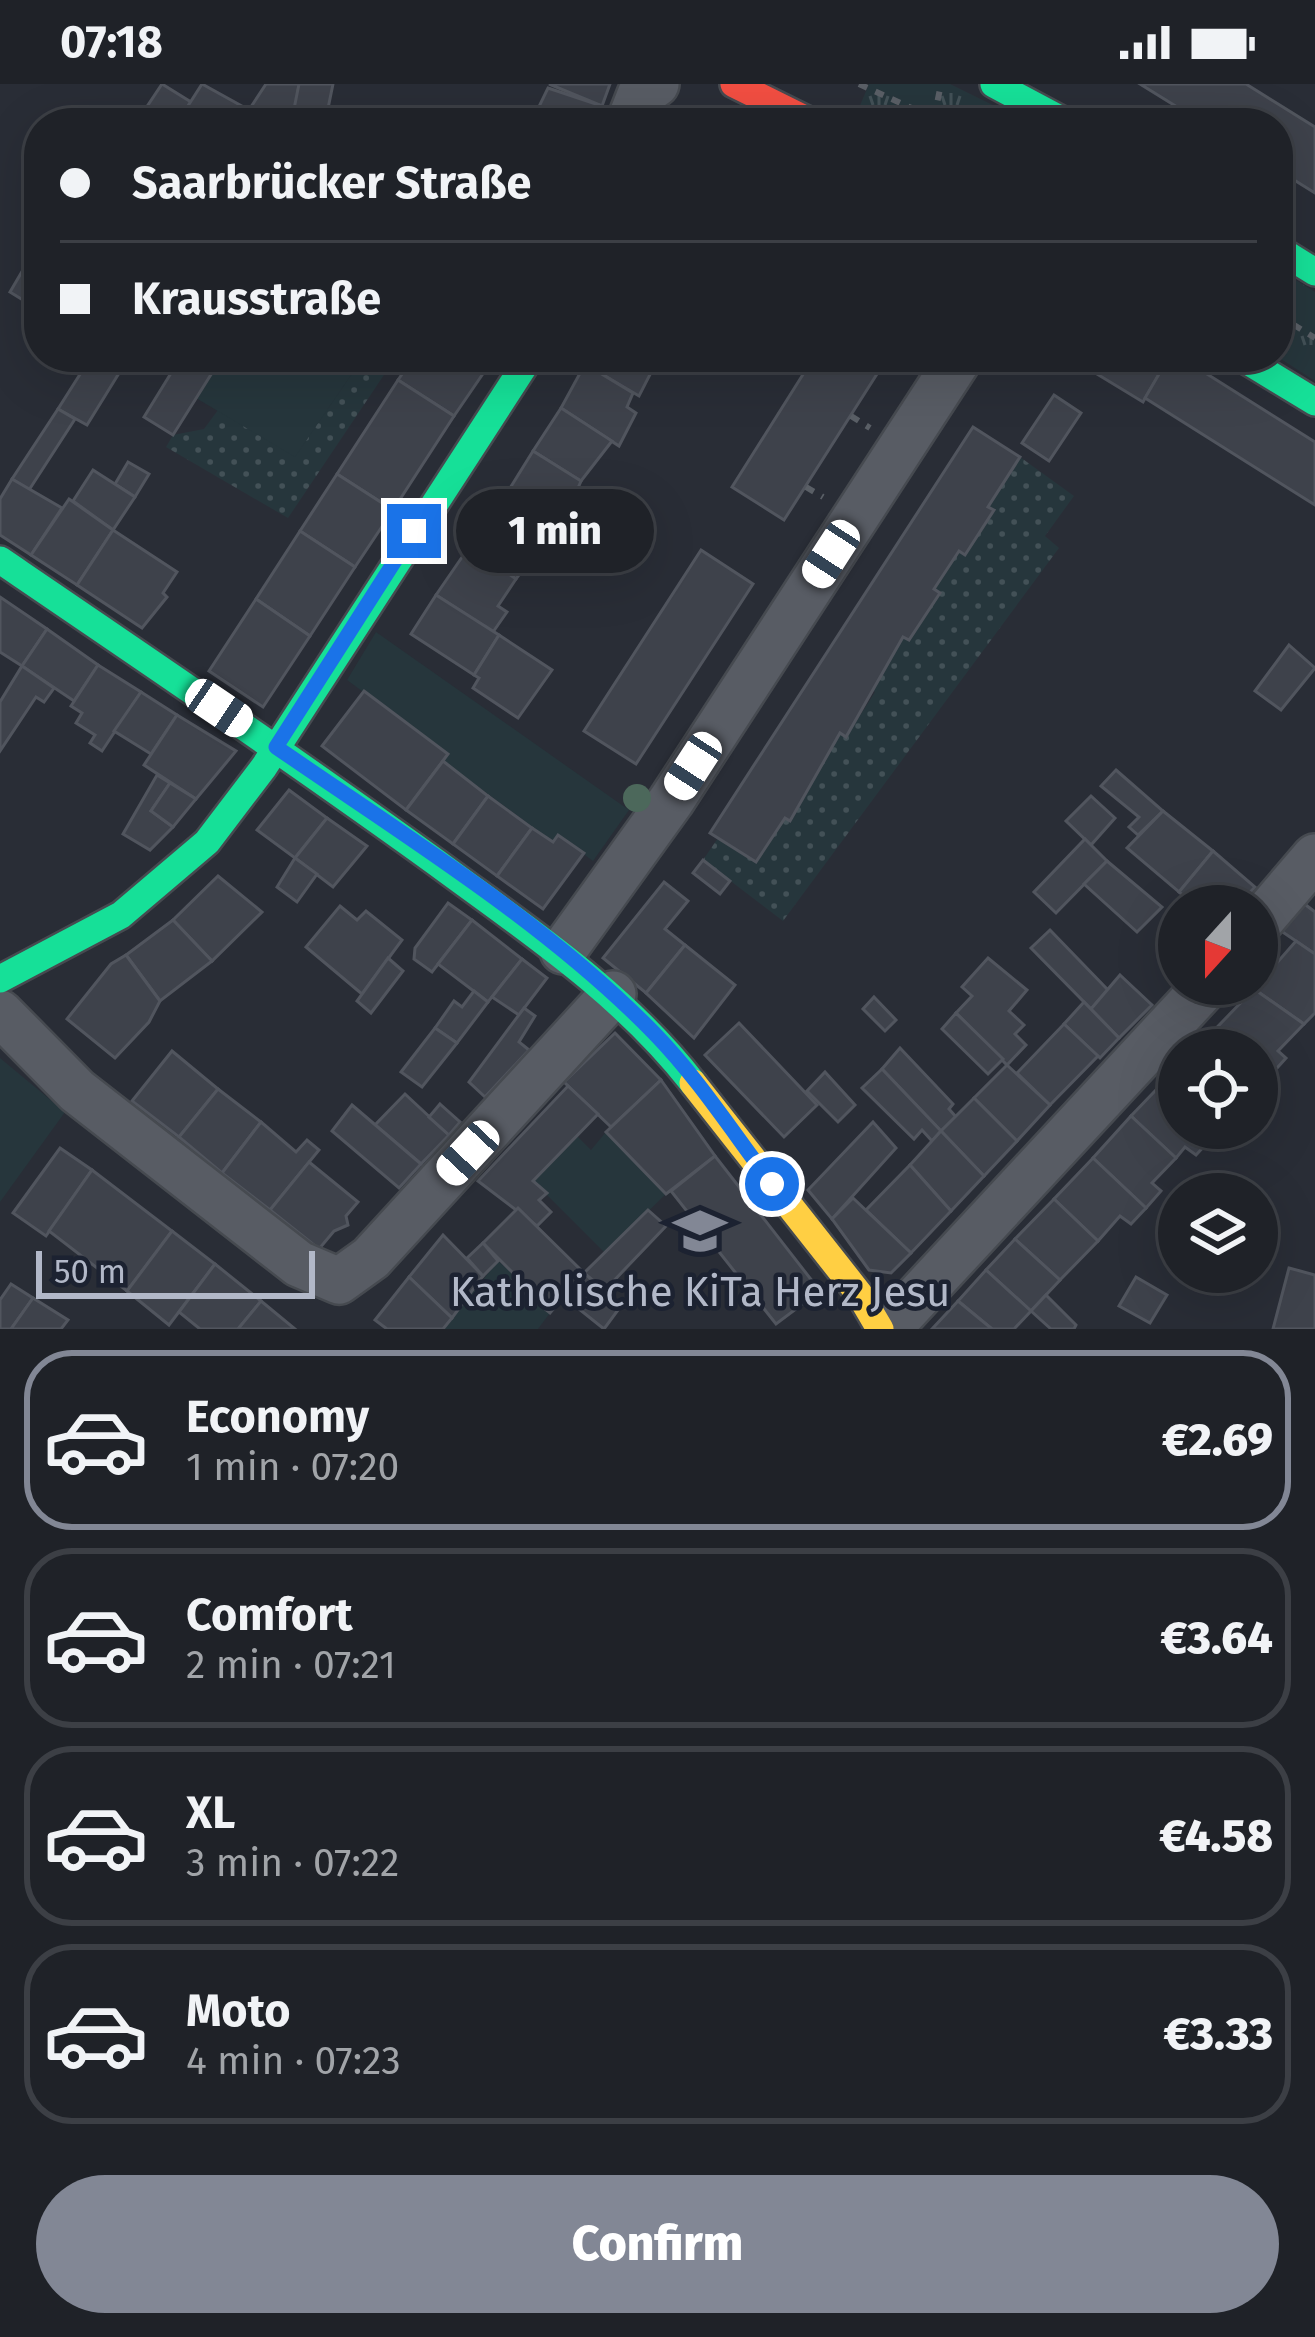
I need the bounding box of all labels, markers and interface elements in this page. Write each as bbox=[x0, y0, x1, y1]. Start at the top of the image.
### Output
text: 07:18 bbox=[60, 15, 163, 69]
text: Saarbrücker Straße bbox=[132, 156, 531, 210]
text: Krausstraße bbox=[132, 272, 381, 326]
callout: 1 min bbox=[456, 489, 654, 573]
route end bbox=[387, 504, 441, 558]
text: 1 min bbox=[508, 508, 602, 554]
car bbox=[796, 514, 866, 594]
car bbox=[179, 673, 259, 743]
car bbox=[658, 726, 728, 806]
north arrow bbox=[1158, 885, 1278, 1005]
map controls bbox=[1158, 885, 1278, 1293]
button: locate bbox=[1158, 1029, 1278, 1149]
car bbox=[430, 1114, 506, 1192]
route start bbox=[745, 1157, 799, 1211]
button: layers bbox=[1158, 1173, 1278, 1293]
school or university icon: Katholische KiTa Herz Jesu bbox=[671, 1202, 729, 1260]
scale bar bbox=[36, 1245, 315, 1298]
text: 50 m bbox=[54, 1252, 126, 1292]
place label: Katholische KiTa Herz Jesu bbox=[450, 1267, 950, 1317]
icon: car bbox=[42, 1386, 150, 1494]
text: Economy bbox=[186, 1390, 369, 1444]
text: €2.69 bbox=[1162, 1413, 1273, 1467]
text: 1 min · 07:20 bbox=[186, 1444, 399, 1490]
icon: car bbox=[42, 1584, 150, 1692]
text: Comfort bbox=[186, 1588, 353, 1642]
text: €3.64 bbox=[1161, 1611, 1273, 1665]
text: 2 min · 07:21 bbox=[186, 1642, 396, 1688]
icon: car bbox=[42, 1782, 150, 1890]
text: XL bbox=[186, 1786, 235, 1840]
text: €4.58 bbox=[1159, 1809, 1273, 1863]
text: 3 min · 07:22 bbox=[186, 1840, 399, 1886]
icon: car bbox=[42, 1980, 150, 2088]
text: Moto bbox=[186, 1984, 291, 2038]
text: €3.33 bbox=[1164, 2007, 1273, 2061]
text: 4 min · 07:23 bbox=[186, 2038, 401, 2084]
button: Confirm bbox=[36, 2175, 1279, 2313]

